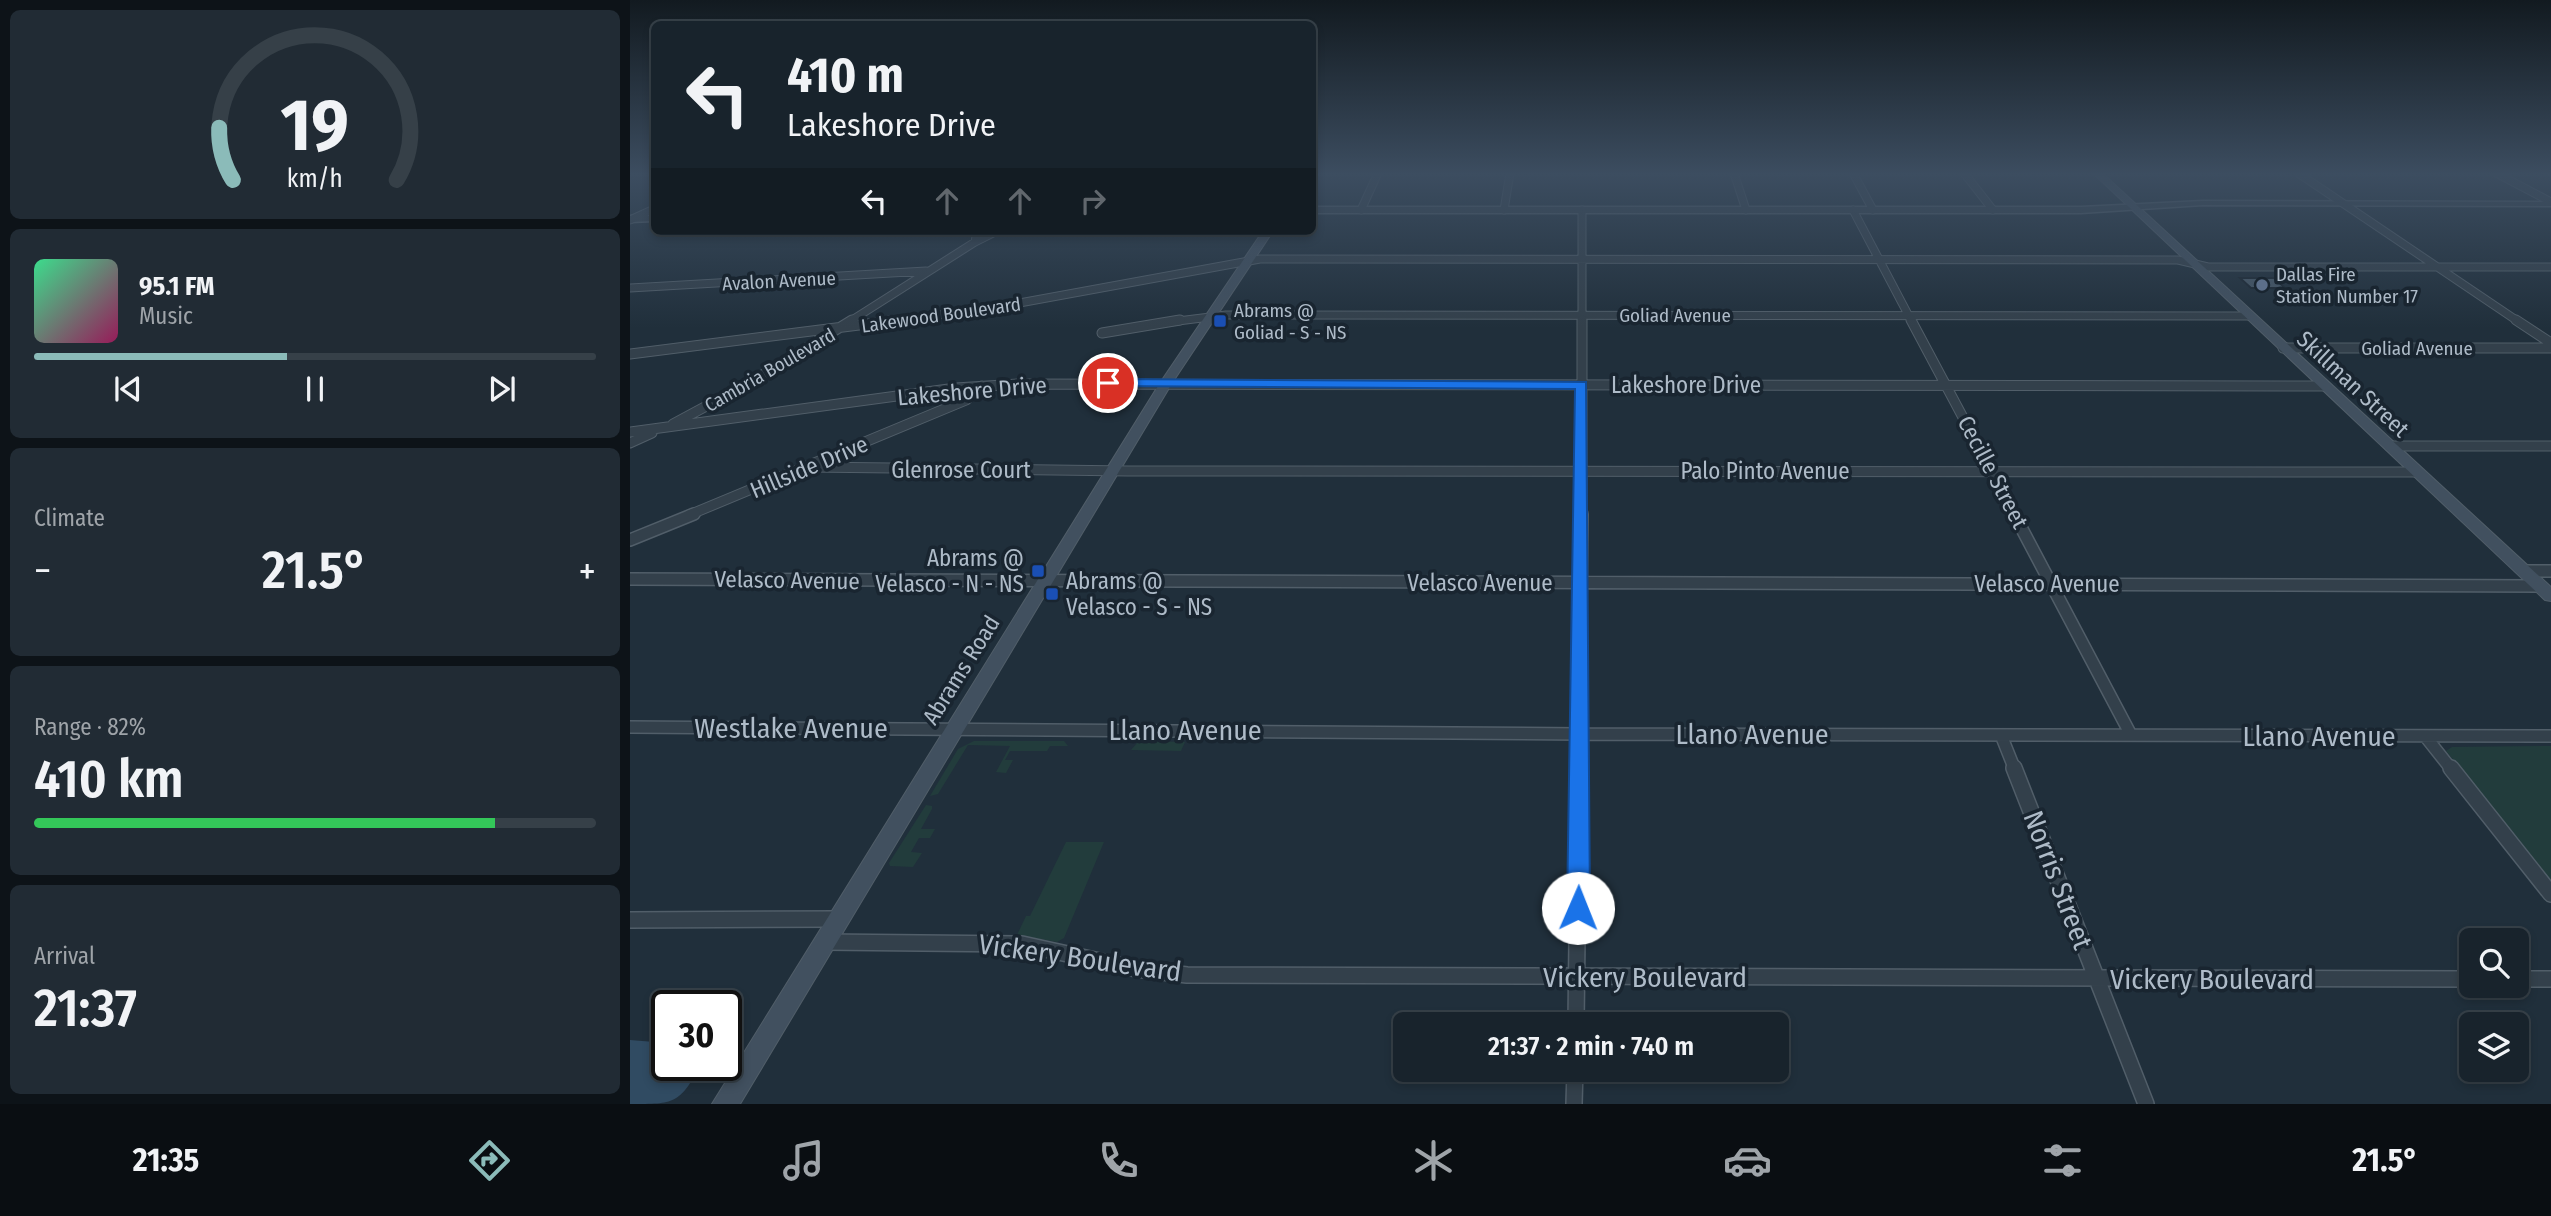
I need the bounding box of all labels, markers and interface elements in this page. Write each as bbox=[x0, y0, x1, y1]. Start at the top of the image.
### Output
text: 410 m bbox=[787, 46, 904, 105]
icon: left bbox=[672, 49, 763, 140]
text: 19 bbox=[281, 83, 349, 170]
text: Lakeshore Drive bbox=[787, 106, 996, 144]
text: km/h bbox=[287, 164, 343, 194]
icon: left bbox=[855, 182, 893, 220]
icon: ahead bbox=[928, 182, 966, 220]
icon: ahead bbox=[1001, 182, 1039, 220]
icon: right bbox=[1074, 182, 1112, 220]
place label: Dallas Fire Station Number 17 bbox=[2276, 263, 2418, 308]
street label: Avalon Avenue bbox=[722, 267, 836, 295]
text: 95.1 FM bbox=[139, 271, 214, 302]
marker: Dallas Fire Station Number 17 bbox=[2254, 277, 2270, 293]
street label: Lakewood Boulevard bbox=[860, 292, 1022, 338]
place label: Abrams @ Goliad - S - NS bbox=[1234, 299, 1346, 344]
text: Music bbox=[139, 302, 193, 330]
street label: Goliad Avenue bbox=[1619, 304, 1731, 327]
marker: Abrams @ Goliad - S - NS bbox=[1212, 313, 1228, 329]
street label: Cambria Boulevard bbox=[701, 323, 839, 417]
street label: Skillman Street bbox=[2291, 325, 2415, 443]
street label: Goliad Avenue bbox=[2361, 337, 2473, 360]
pin bbox=[1078, 353, 1138, 413]
icon: arrive bbox=[1089, 364, 1127, 402]
icon: previous bbox=[109, 370, 147, 408]
icon: pause bbox=[296, 370, 334, 408]
icon: next bbox=[483, 370, 521, 408]
street label: Lakeshore Drive bbox=[896, 371, 1048, 411]
street label: Lakeshore Drive bbox=[1611, 371, 1761, 399]
street label: Cecille Street bbox=[1952, 411, 2035, 534]
street label: Hillside Drive bbox=[746, 430, 872, 504]
street label: Glenrose Court bbox=[891, 456, 1031, 484]
street label: Palo Pinto Avenue bbox=[1680, 457, 1850, 485]
text: Climate bbox=[34, 504, 105, 532]
text: 21.5° bbox=[262, 539, 368, 602]
place label: Abrams @ Velasco - N - NS bbox=[875, 544, 1024, 598]
text: − bbox=[34, 548, 51, 594]
text: + bbox=[579, 548, 596, 594]
marker: Abrams @ Velasco - N - NS bbox=[1030, 563, 1046, 579]
street label: Velasco Avenue bbox=[714, 565, 860, 595]
place label: Abrams @ Velasco - S - NS bbox=[1066, 567, 1212, 621]
street label: Velasco Avenue bbox=[1407, 569, 1553, 597]
street label: Velasco Avenue bbox=[1974, 570, 2120, 598]
marker: Abrams @ Velasco - S - NS bbox=[1044, 586, 1060, 602]
street label: Abrams Road bbox=[916, 610, 1006, 730]
street label: Westlake Avenue bbox=[694, 712, 888, 745]
text: Range · 82% bbox=[34, 713, 146, 741]
street label: Llano Avenue bbox=[1108, 714, 1262, 747]
street label: Llano Avenue bbox=[1675, 718, 1829, 751]
street label: Llano Avenue bbox=[2242, 720, 2396, 753]
text: 410 km bbox=[34, 748, 184, 811]
street label: Norris Street bbox=[2016, 806, 2100, 955]
position arrow bbox=[1541, 871, 1615, 945]
street label: Vickery Boulevard bbox=[977, 927, 1183, 989]
map controls bbox=[2459, 928, 2529, 1082]
button: search bbox=[2459, 928, 2529, 998]
text: Arrival bbox=[34, 942, 95, 970]
street label: Vickery Boulevard bbox=[1543, 961, 1747, 994]
street label: Vickery Boulevard bbox=[2110, 963, 2314, 996]
text: 21:37 bbox=[34, 977, 137, 1040]
speed limit sign: 30 bbox=[651, 990, 742, 1081]
button: layers bbox=[2459, 1012, 2529, 1082]
text: 21:37 · 2 min · 740 m bbox=[1488, 1031, 1694, 1062]
icon: directions bbox=[465, 1136, 514, 1185]
icon: music bbox=[779, 1136, 828, 1185]
icon: phone bbox=[1094, 1136, 1143, 1185]
icon: climate bbox=[1409, 1136, 1458, 1185]
icon: car bbox=[1723, 1136, 1772, 1185]
icon: filters bbox=[2038, 1136, 2087, 1185]
text: 21:35 bbox=[133, 1141, 199, 1179]
text: 21.5° bbox=[2352, 1141, 2418, 1179]

